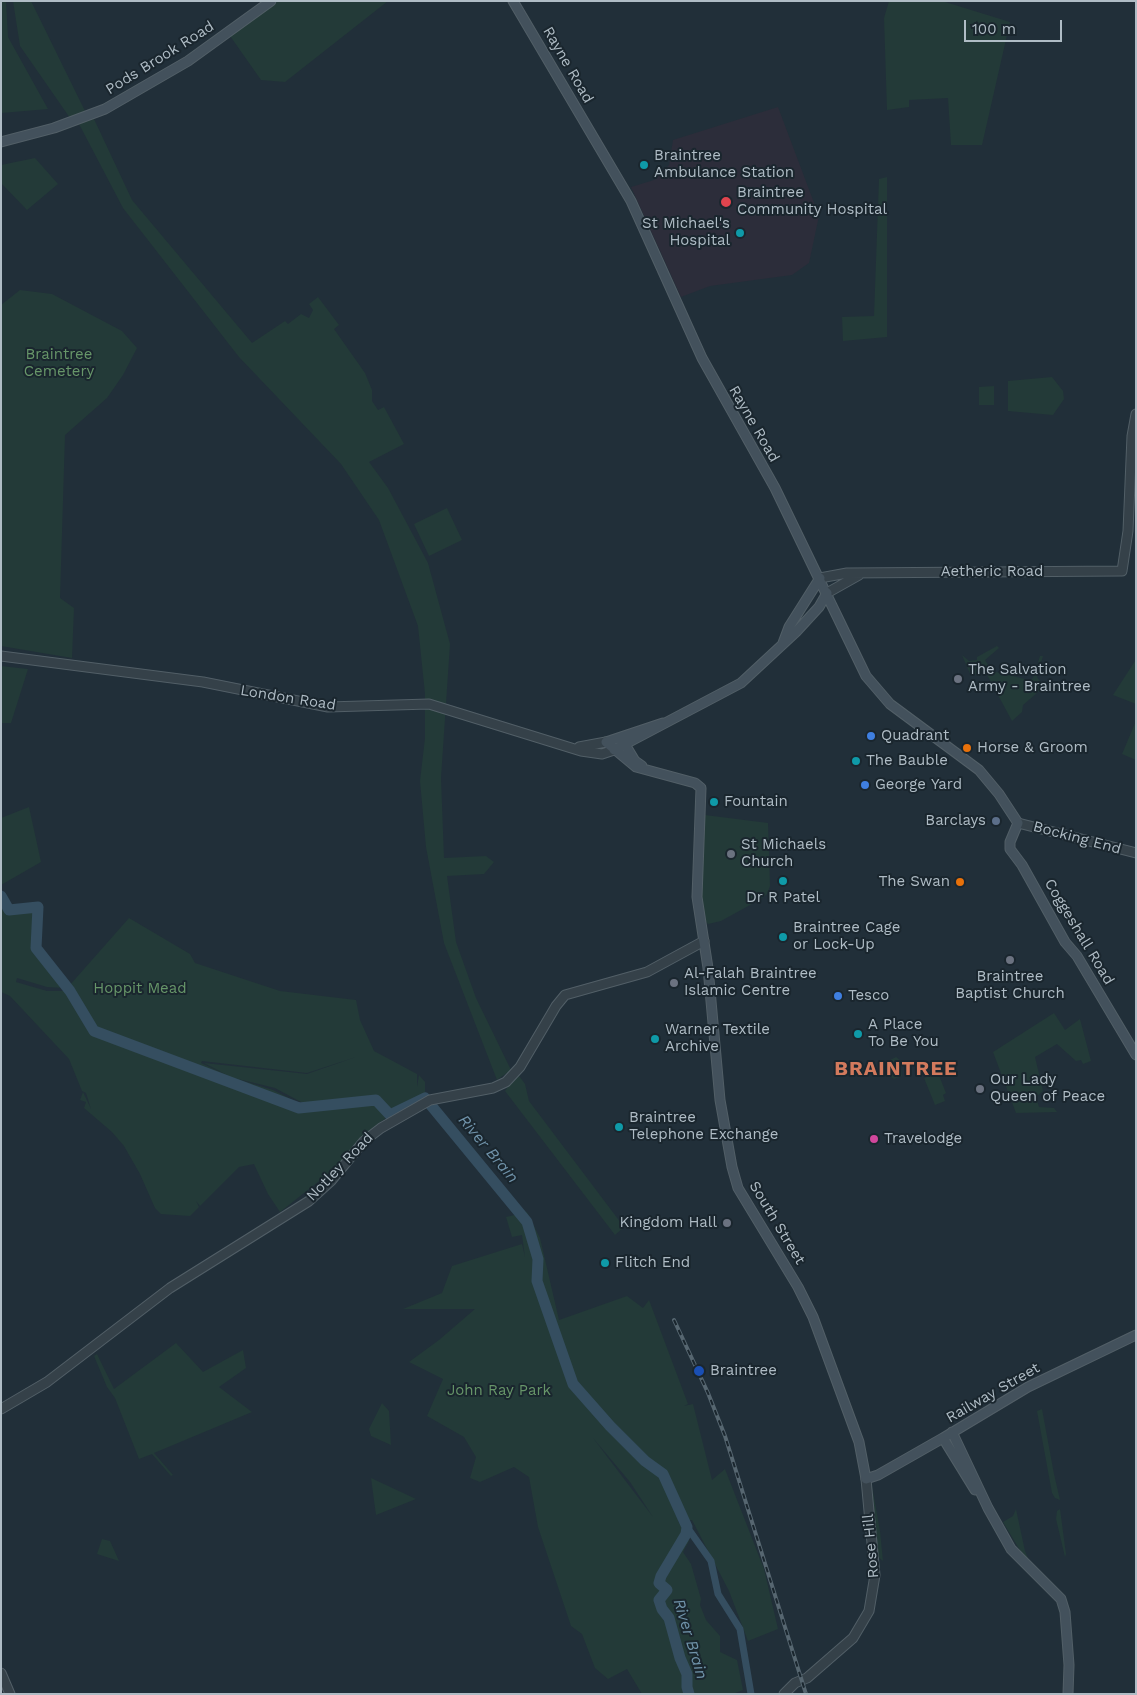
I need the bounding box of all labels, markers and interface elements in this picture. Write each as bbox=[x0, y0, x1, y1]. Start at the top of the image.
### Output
scale bar bbox=[967, 10, 1064, 42]
street label: Pods Brook Road bbox=[103, 17, 217, 99]
text: 100 m bbox=[972, 20, 1016, 38]
street label: Rayne Road bbox=[539, 24, 597, 106]
place label: Braintree Ambulance Station bbox=[654, 147, 794, 182]
marker: Braintree Ambulance Station bbox=[638, 159, 650, 171]
place label: Braintree Community Hospital bbox=[737, 184, 887, 219]
marker: Braintree Community Hospital bbox=[719, 195, 733, 209]
place label: St Michael's Hospital bbox=[642, 215, 730, 250]
marker: St Michael's Hospital bbox=[734, 227, 746, 239]
park label: Braintree Cemetery bbox=[24, 346, 94, 381]
street label: Rayne Road bbox=[725, 383, 783, 465]
street label: Aetheric Road bbox=[941, 563, 1043, 581]
place label: The Salvation Army - Braintree bbox=[968, 661, 1091, 696]
marker: The Salvation Army - Braintree bbox=[952, 673, 964, 685]
street label: London Road bbox=[239, 682, 337, 714]
place label: Quadrant bbox=[881, 727, 949, 745]
marker: Quadrant bbox=[865, 730, 877, 742]
place label: Horse & Groom bbox=[977, 739, 1088, 757]
marker: Horse & Groom bbox=[961, 742, 973, 754]
place label: The Bauble bbox=[866, 752, 948, 770]
marker: The Bauble bbox=[850, 755, 862, 767]
place label: George Yard bbox=[875, 776, 962, 794]
marker: George Yard bbox=[859, 779, 871, 791]
place label: Fountain bbox=[724, 793, 788, 811]
marker: Fountain bbox=[708, 796, 720, 808]
place label: Barclays bbox=[925, 812, 986, 830]
marker: Barclays bbox=[990, 815, 1002, 827]
street label: Bocking End bbox=[1031, 818, 1123, 858]
place label: St Michaels Church bbox=[741, 836, 826, 871]
marker: St Michaels Church bbox=[725, 848, 737, 860]
place label: The Swan bbox=[878, 873, 950, 891]
marker: Dr R Patel bbox=[777, 875, 789, 887]
marker: The Swan bbox=[954, 876, 966, 888]
street label: Coggeshall Road bbox=[1040, 876, 1118, 988]
place label: Dr R Patel bbox=[746, 889, 820, 907]
place label: Braintree Cage or Lock-Up bbox=[793, 919, 900, 954]
marker: Braintree Cage or Lock-Up bbox=[777, 931, 789, 943]
marker: Braintree Baptist Church bbox=[1004, 954, 1016, 966]
place label: Al-Falah Braintree Islamic Centre bbox=[684, 965, 817, 1000]
place label: Braintree Baptist Church bbox=[955, 968, 1065, 1003]
marker: Al-Falah Braintree Islamic Centre bbox=[668, 977, 680, 989]
park label: Hoppit Mead bbox=[93, 980, 187, 998]
place label: Tesco bbox=[848, 987, 889, 1005]
marker: Tesco bbox=[832, 990, 844, 1002]
place label: A Place To Be You bbox=[868, 1016, 939, 1051]
place label: Warner Textile Archive bbox=[665, 1021, 770, 1056]
marker: A Place To Be You bbox=[852, 1028, 864, 1040]
marker: Warner Textile Archive bbox=[649, 1033, 661, 1045]
district label: BRAINTREE bbox=[833, 1057, 959, 1081]
place label: Our Lady Queen of Peace bbox=[990, 1071, 1105, 1106]
marker: Our Lady Queen of Peace bbox=[974, 1083, 986, 1095]
place label: Braintree Telephone Exchange bbox=[629, 1109, 778, 1144]
water label: River Brain bbox=[454, 1111, 522, 1187]
marker: Braintree Telephone Exchange bbox=[613, 1121, 625, 1133]
street label: Notley Road bbox=[303, 1129, 377, 1205]
place label: Travelodge bbox=[884, 1130, 962, 1148]
marker: Travelodge bbox=[868, 1133, 880, 1145]
street label: South Street bbox=[745, 1178, 809, 1268]
place label: Kingdom Hall bbox=[620, 1214, 717, 1232]
marker: Kingdom Hall bbox=[721, 1217, 733, 1229]
place label: Flitch End bbox=[615, 1254, 690, 1272]
marker: Flitch End bbox=[599, 1257, 611, 1269]
street label: Railway Street bbox=[943, 1359, 1043, 1427]
place label: Braintree bbox=[710, 1362, 777, 1380]
marker: Braintree bbox=[692, 1364, 706, 1378]
park label: John Ray Park bbox=[447, 1382, 551, 1400]
street label: Rose Hill bbox=[859, 1513, 883, 1579]
water label: River Brain bbox=[669, 1596, 711, 1682]

